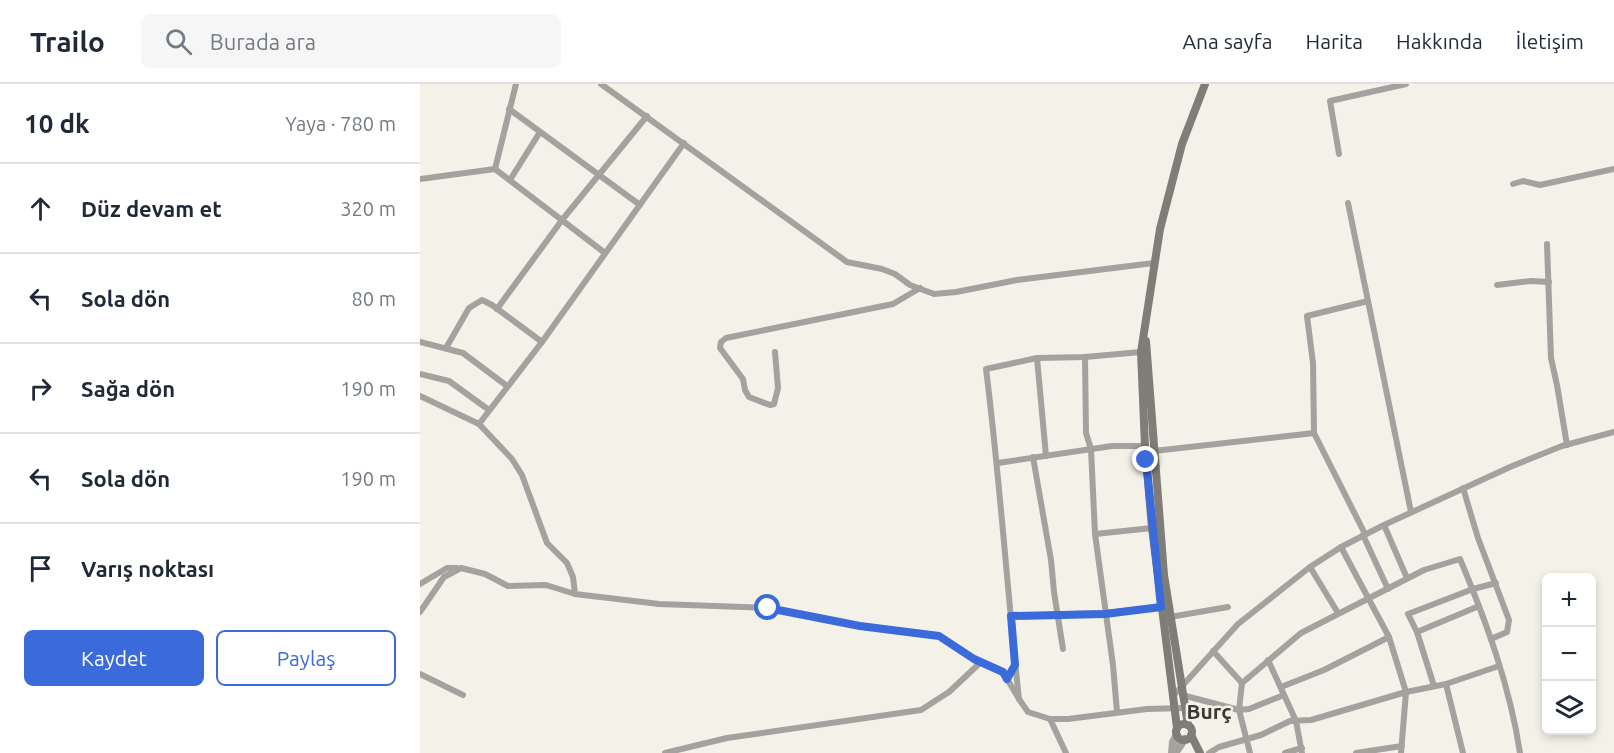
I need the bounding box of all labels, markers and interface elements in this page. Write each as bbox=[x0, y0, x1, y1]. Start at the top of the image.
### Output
search box bbox=[141, 14, 561, 68]
icon: search bbox=[162, 25, 195, 58]
text: Trailo bbox=[30, 26, 105, 57]
text: Burada ara bbox=[210, 29, 316, 54]
text: Ana sayfa bbox=[1182, 29, 1273, 53]
text: Harita bbox=[1306, 29, 1363, 53]
text: Hakkında bbox=[1396, 29, 1483, 53]
text: İletişim bbox=[1516, 29, 1584, 53]
text: 10 dk bbox=[24, 109, 90, 138]
text: Yaya · 780 m bbox=[285, 112, 396, 135]
icon: ahead bbox=[24, 192, 57, 225]
text: Düz devam et bbox=[81, 196, 222, 221]
text: 320 m bbox=[340, 197, 396, 220]
icon: left bbox=[24, 282, 57, 315]
text: Sola dön bbox=[81, 286, 170, 311]
text: 80 m bbox=[352, 287, 396, 310]
icon: right bbox=[24, 372, 57, 405]
text: Sağa dön bbox=[81, 376, 175, 401]
text: 190 m bbox=[340, 377, 396, 400]
route end bbox=[1132, 446, 1158, 472]
icon: left bbox=[24, 462, 57, 495]
text: Sola dön bbox=[81, 466, 170, 491]
text: 190 m bbox=[340, 467, 396, 490]
icon: arrive bbox=[24, 552, 57, 585]
text: Varış noktası bbox=[81, 556, 214, 581]
map controls bbox=[1542, 573, 1596, 735]
button: + bbox=[1542, 573, 1596, 627]
route start bbox=[754, 594, 780, 620]
button: − bbox=[1542, 627, 1596, 681]
button: Kaydet bbox=[24, 630, 204, 686]
button: Paylaş bbox=[216, 630, 396, 686]
button: layers bbox=[1542, 681, 1596, 735]
district label: Burç bbox=[1187, 699, 1232, 723]

